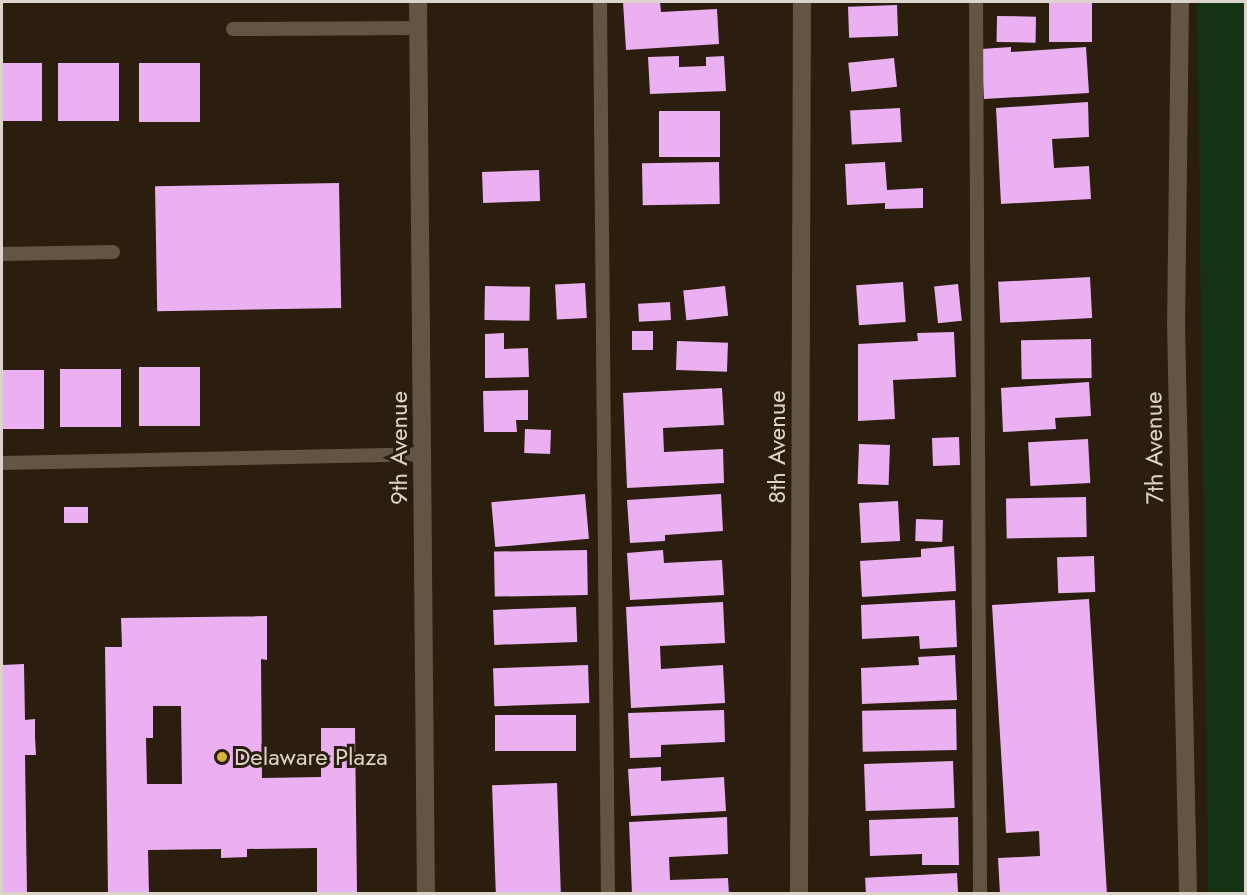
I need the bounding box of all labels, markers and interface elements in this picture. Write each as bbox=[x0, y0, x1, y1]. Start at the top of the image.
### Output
street label: 8th Avenue bbox=[763, 390, 791, 504]
street label: 9th Avenue bbox=[385, 391, 413, 505]
street label: 7th Avenue bbox=[1139, 391, 1169, 505]
place label: Delaware Plaza bbox=[234, 743, 388, 771]
marker: Delaware Plaza bbox=[215, 750, 229, 764]

